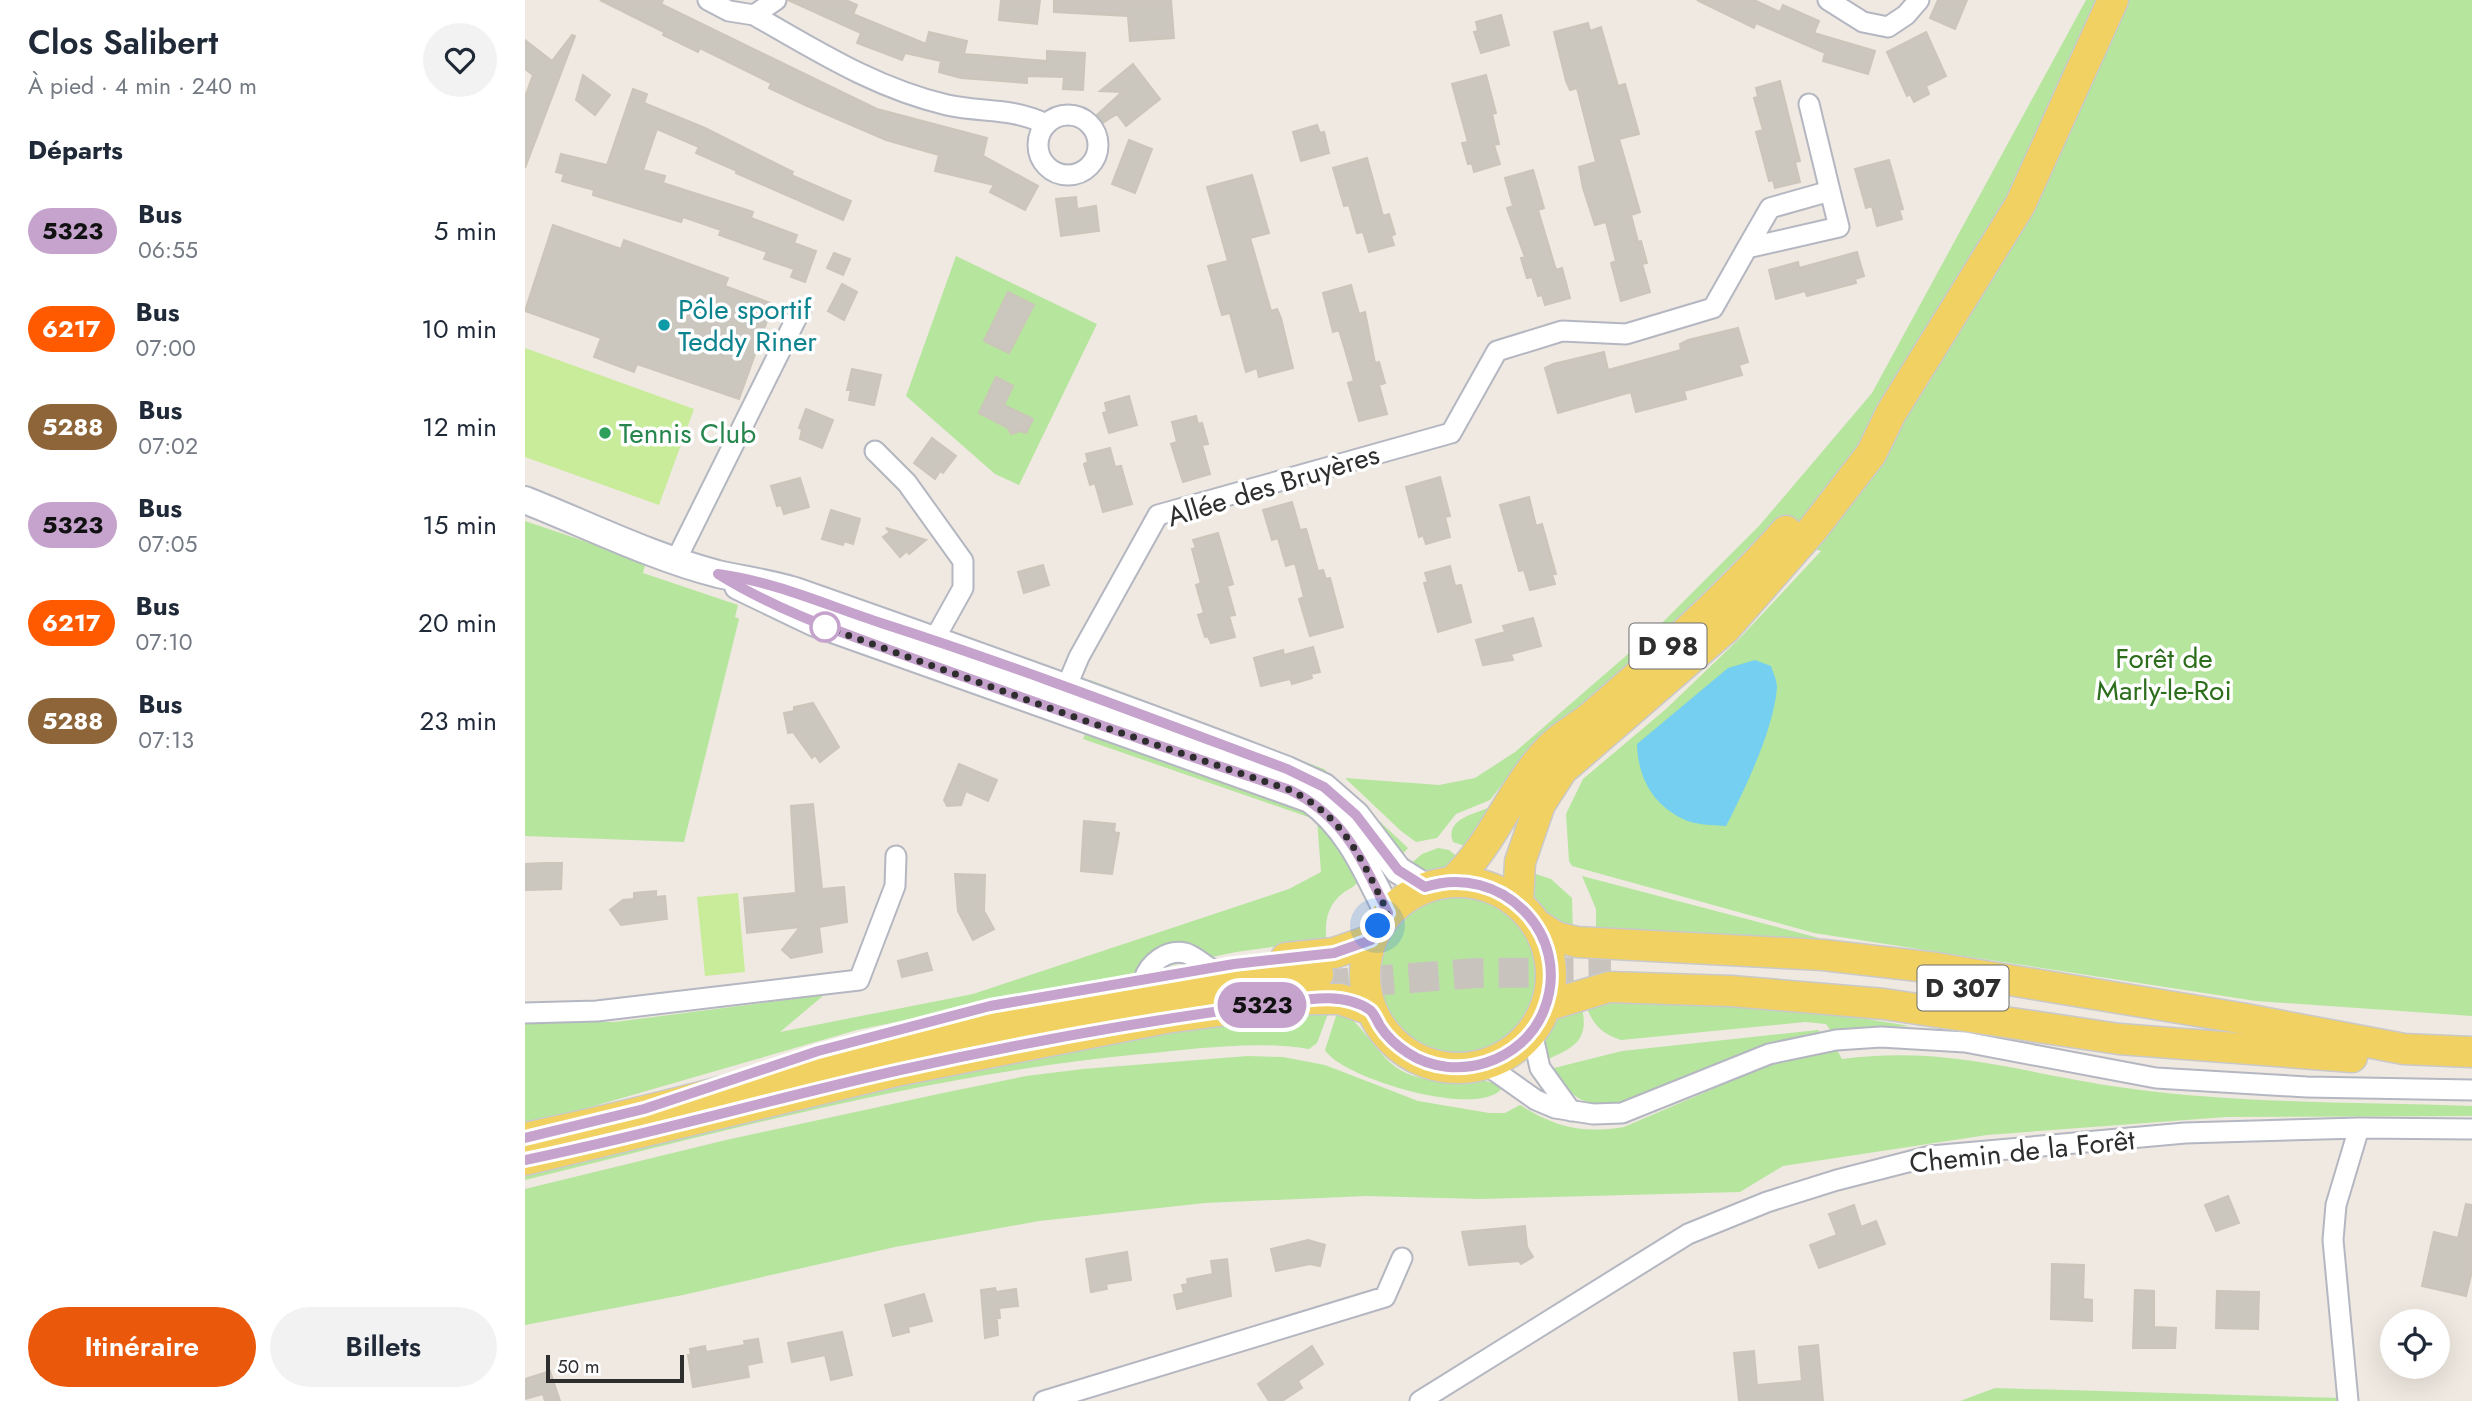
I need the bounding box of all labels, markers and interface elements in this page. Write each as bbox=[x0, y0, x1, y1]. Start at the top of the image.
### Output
text: Clos Salibert bbox=[28, 19, 218, 66]
button: heart bbox=[423, 23, 497, 97]
text: À pied · 4 min · 240 m bbox=[28, 69, 257, 103]
text: Départs bbox=[28, 131, 123, 169]
text: Bus bbox=[138, 195, 182, 233]
text: 5 min bbox=[434, 212, 497, 250]
text: 5323 bbox=[42, 213, 103, 248]
text: 06:55 bbox=[138, 233, 198, 267]
place label: Pôle sportif Teddy Riner bbox=[678, 289, 817, 362]
text: Bus bbox=[136, 293, 180, 331]
text: 10 min bbox=[421, 310, 497, 348]
text: 6217 bbox=[42, 311, 101, 346]
marker: Pôle sportif Teddy Riner bbox=[656, 317, 672, 333]
text: 07:00 bbox=[136, 331, 196, 365]
text: Bus bbox=[138, 391, 182, 429]
text: 12 min bbox=[422, 408, 497, 446]
text: 5288 bbox=[42, 409, 103, 444]
place label: Tennis Club bbox=[619, 413, 756, 454]
marker: Tennis Club bbox=[597, 425, 613, 441]
text: 07:02 bbox=[138, 429, 198, 463]
street label: Allée des Bruyères bbox=[1162, 434, 1384, 537]
text: Bus bbox=[138, 489, 182, 527]
text: 15 min bbox=[422, 506, 497, 544]
text: 5323 bbox=[42, 507, 103, 542]
text: 07:05 bbox=[138, 527, 198, 561]
text: Bus bbox=[136, 587, 180, 625]
text: 20 min bbox=[418, 604, 497, 642]
text: 6217 bbox=[42, 605, 101, 640]
unlabelled marker bbox=[810, 612, 840, 642]
road number: D 98 bbox=[1629, 624, 1707, 668]
text: 07:10 bbox=[136, 625, 192, 659]
park label: Forêt de Marly-le-Roi bbox=[2096, 638, 2232, 711]
text: Bus bbox=[138, 685, 182, 723]
text: 23 min bbox=[420, 702, 497, 740]
text: 5288 bbox=[42, 703, 103, 738]
text: 07:13 bbox=[138, 723, 194, 757]
your location bbox=[1360, 908, 1395, 943]
road number: D 307 bbox=[1917, 965, 2009, 1010]
line badge: 5323 bbox=[1213, 982, 1311, 1028]
text: 5323 bbox=[1231, 987, 1293, 1022]
street label: Chemin de la Forêt bbox=[1907, 1119, 2137, 1184]
button: Itinéraire bbox=[28, 1307, 256, 1387]
button: Billets bbox=[270, 1307, 497, 1387]
map controls bbox=[2380, 1309, 2450, 1379]
button: locate bbox=[2380, 1309, 2450, 1379]
scale bar bbox=[546, 1352, 684, 1384]
text: 50 m bbox=[557, 1353, 600, 1380]

